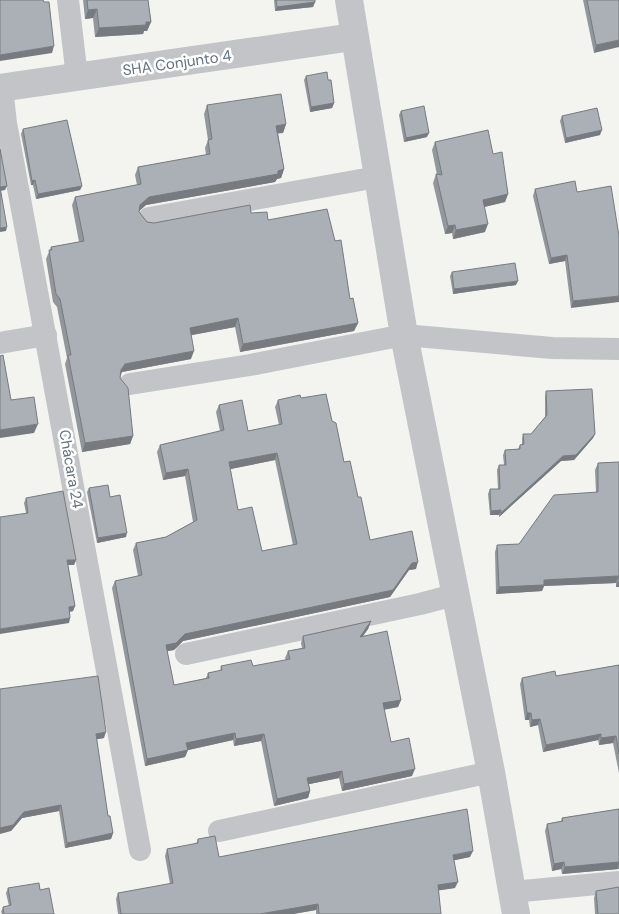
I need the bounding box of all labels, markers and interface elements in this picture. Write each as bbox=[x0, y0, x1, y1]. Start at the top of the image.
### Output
street label: SHA Conjunto 4 bbox=[121, 45, 233, 81]
street label: Chácara 24 bbox=[54, 428, 88, 510]

